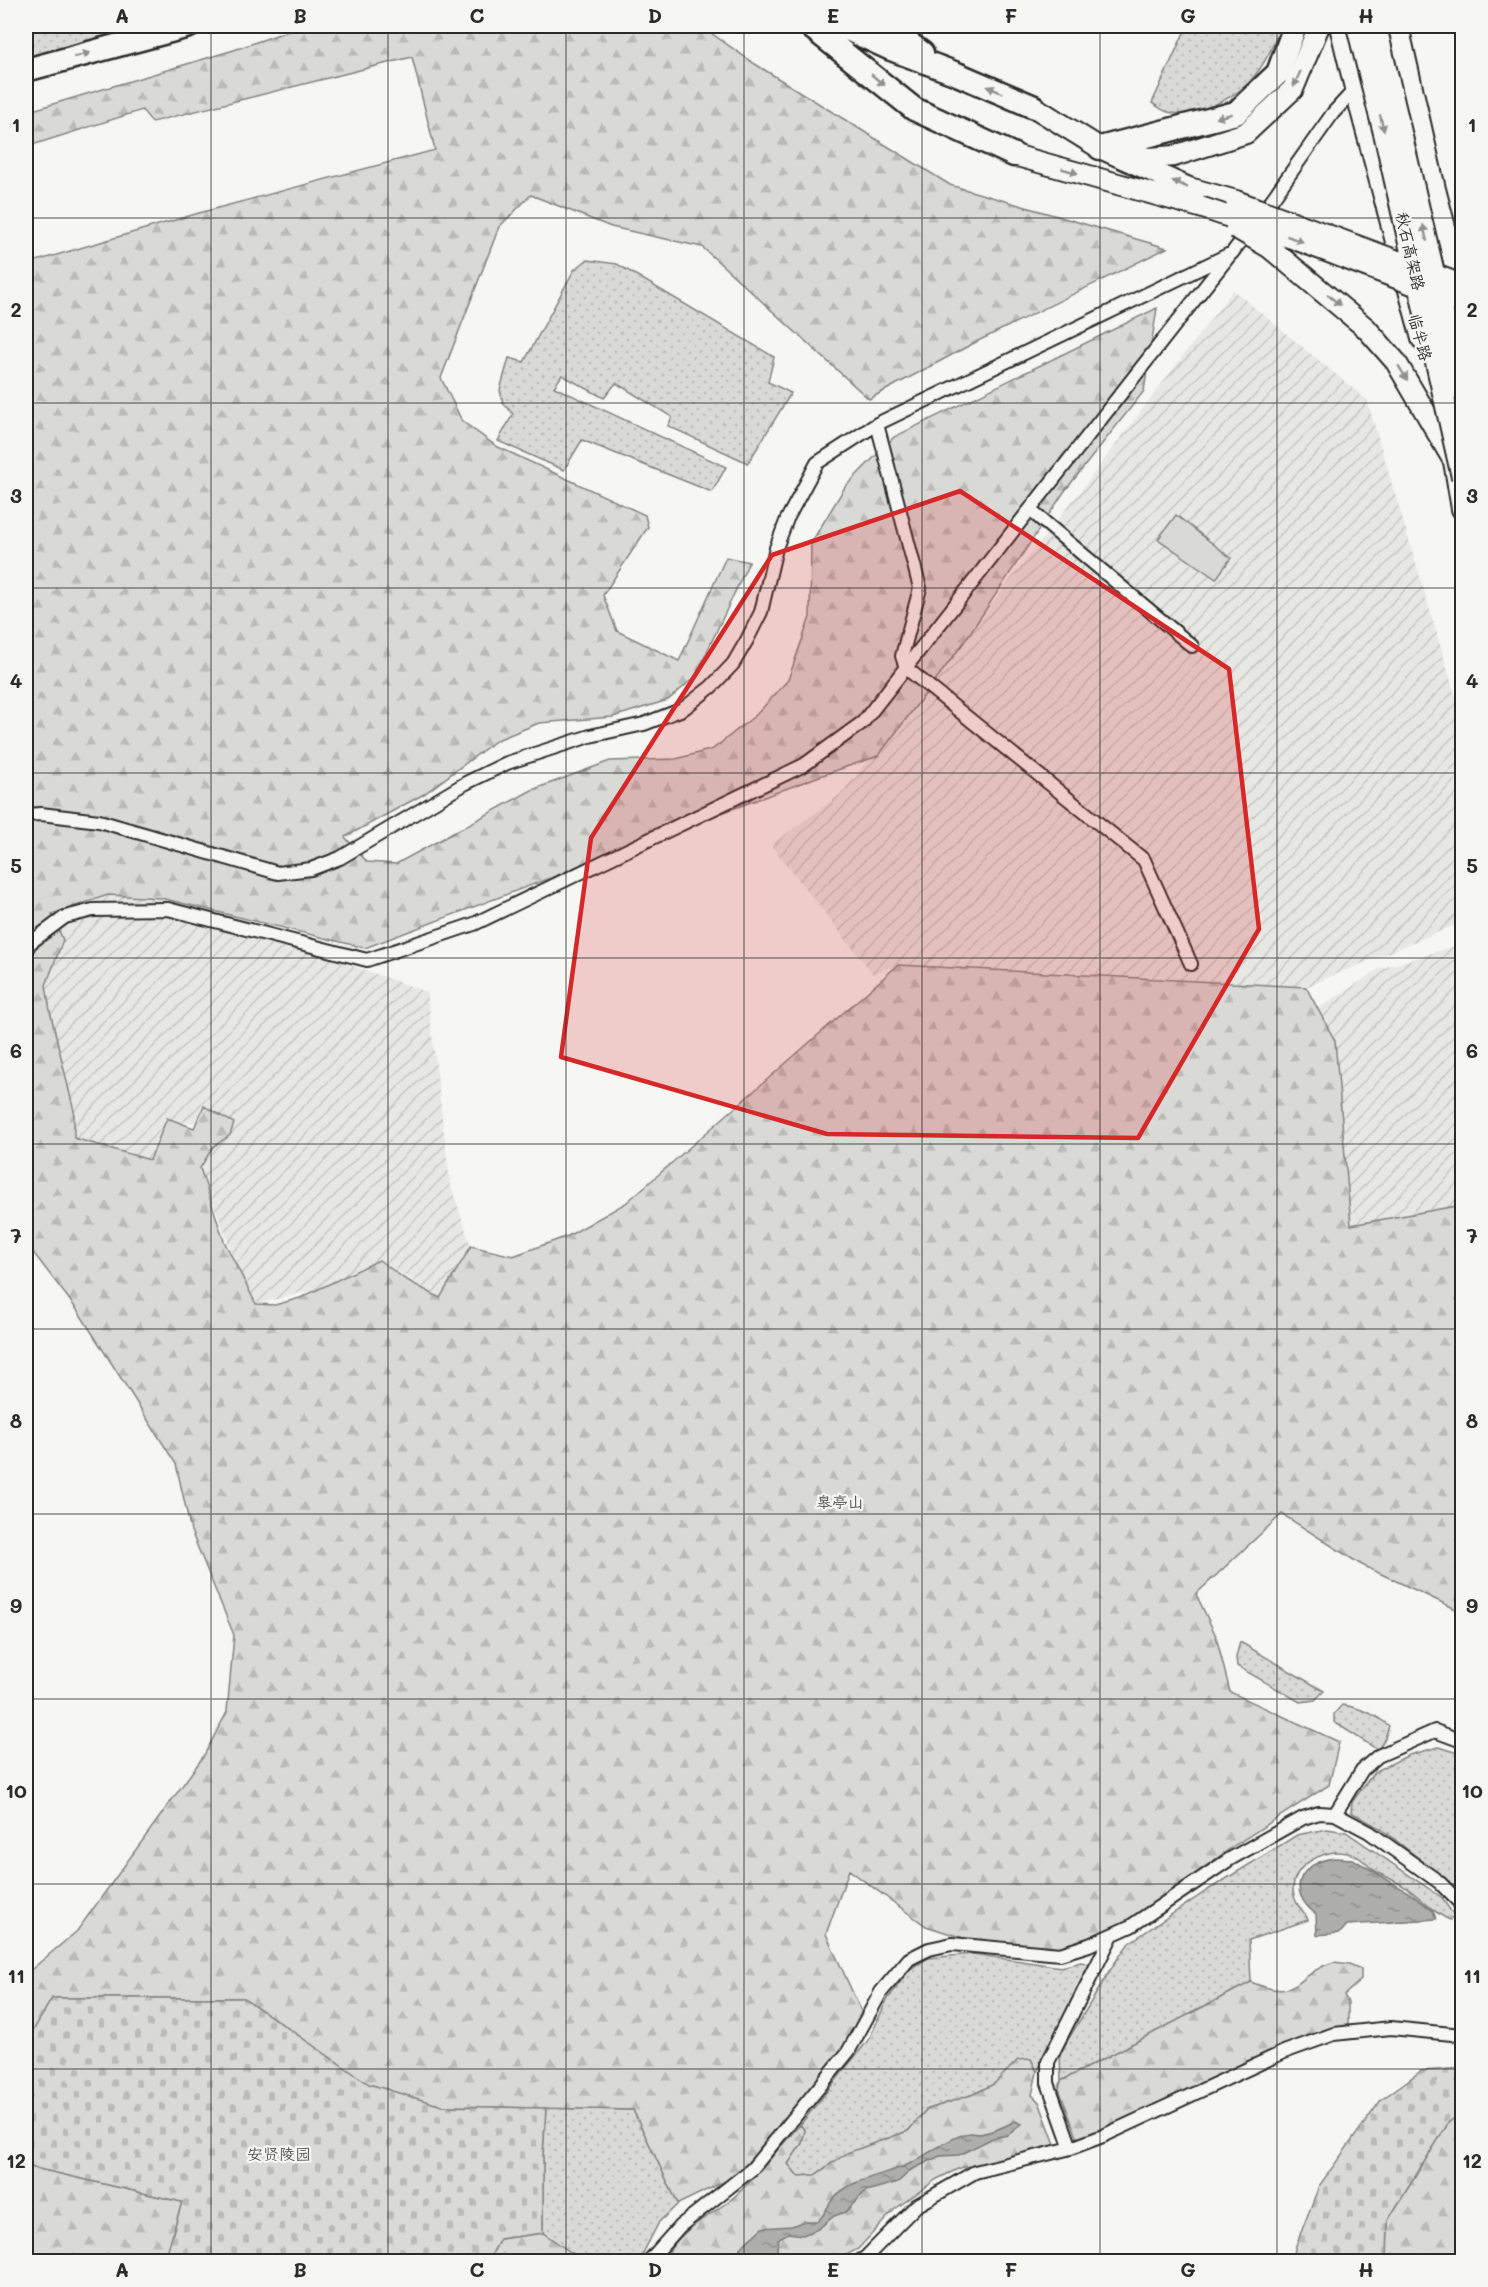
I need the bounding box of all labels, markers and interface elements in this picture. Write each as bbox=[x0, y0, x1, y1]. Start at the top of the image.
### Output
text: A bbox=[115, 2, 129, 28]
text: B bbox=[293, 2, 307, 28]
text: C bbox=[470, 2, 485, 28]
text: D bbox=[648, 2, 662, 28]
text: E bbox=[827, 2, 839, 28]
text: F bbox=[1005, 2, 1018, 28]
text: G bbox=[1180, 2, 1196, 28]
text: H bbox=[1358, 2, 1374, 28]
one-way arrow bbox=[73, 50, 91, 59]
one-way arrow bbox=[1292, 71, 1302, 89]
one-way arrow bbox=[870, 73, 886, 86]
one-way arrow bbox=[987, 86, 1004, 95]
text: 1 bbox=[12, 111, 20, 137]
text: 1 bbox=[1468, 111, 1476, 137]
one-way arrow bbox=[1214, 112, 1233, 122]
one-way arrow bbox=[1377, 114, 1387, 132]
one-way arrow bbox=[1061, 167, 1079, 176]
one-way arrow bbox=[1172, 180, 1189, 189]
street label: 秋石高架路 bbox=[1392, 210, 1430, 292]
one-way arrow bbox=[1419, 224, 1429, 242]
one-way arrow bbox=[1287, 235, 1305, 245]
one-way arrow bbox=[1326, 293, 1342, 306]
text: 2 bbox=[10, 296, 22, 322]
text: 2 bbox=[1466, 296, 1478, 322]
street label: 临半路 bbox=[1405, 311, 1437, 363]
one-way arrow bbox=[1397, 365, 1408, 381]
text: 3 bbox=[10, 482, 22, 508]
text: 3 bbox=[1466, 482, 1478, 508]
text: 4 bbox=[10, 667, 23, 693]
text: 4 bbox=[1466, 667, 1479, 693]
text: 5 bbox=[10, 852, 22, 878]
text: 5 bbox=[1466, 852, 1478, 878]
text: 6 bbox=[10, 1037, 22, 1063]
text: 6 bbox=[1466, 1037, 1478, 1063]
text: 7 bbox=[10, 1222, 22, 1248]
text: 7 bbox=[1466, 1222, 1478, 1248]
text: 8 bbox=[10, 1407, 22, 1433]
text: 8 bbox=[1466, 1407, 1478, 1433]
park label: 皋亭山 bbox=[816, 1491, 864, 1512]
text: 9 bbox=[10, 1592, 22, 1618]
text: 9 bbox=[1466, 1592, 1478, 1618]
text: 10 bbox=[5, 1777, 27, 1803]
text: 10 bbox=[1461, 1777, 1483, 1803]
text: 11 bbox=[7, 1962, 25, 1988]
text: 11 bbox=[1463, 1962, 1481, 1988]
park label: 安贤陵园 bbox=[247, 2143, 311, 2164]
text: 12 bbox=[6, 2147, 26, 2173]
text: 12 bbox=[1462, 2147, 1482, 2173]
text: A bbox=[115, 2256, 129, 2282]
text: B bbox=[293, 2256, 307, 2282]
text: C bbox=[470, 2256, 485, 2282]
text: D bbox=[648, 2256, 662, 2282]
text: E bbox=[827, 2256, 839, 2282]
text: F bbox=[1005, 2256, 1018, 2282]
text: G bbox=[1180, 2256, 1196, 2282]
text: H bbox=[1358, 2256, 1374, 2282]

